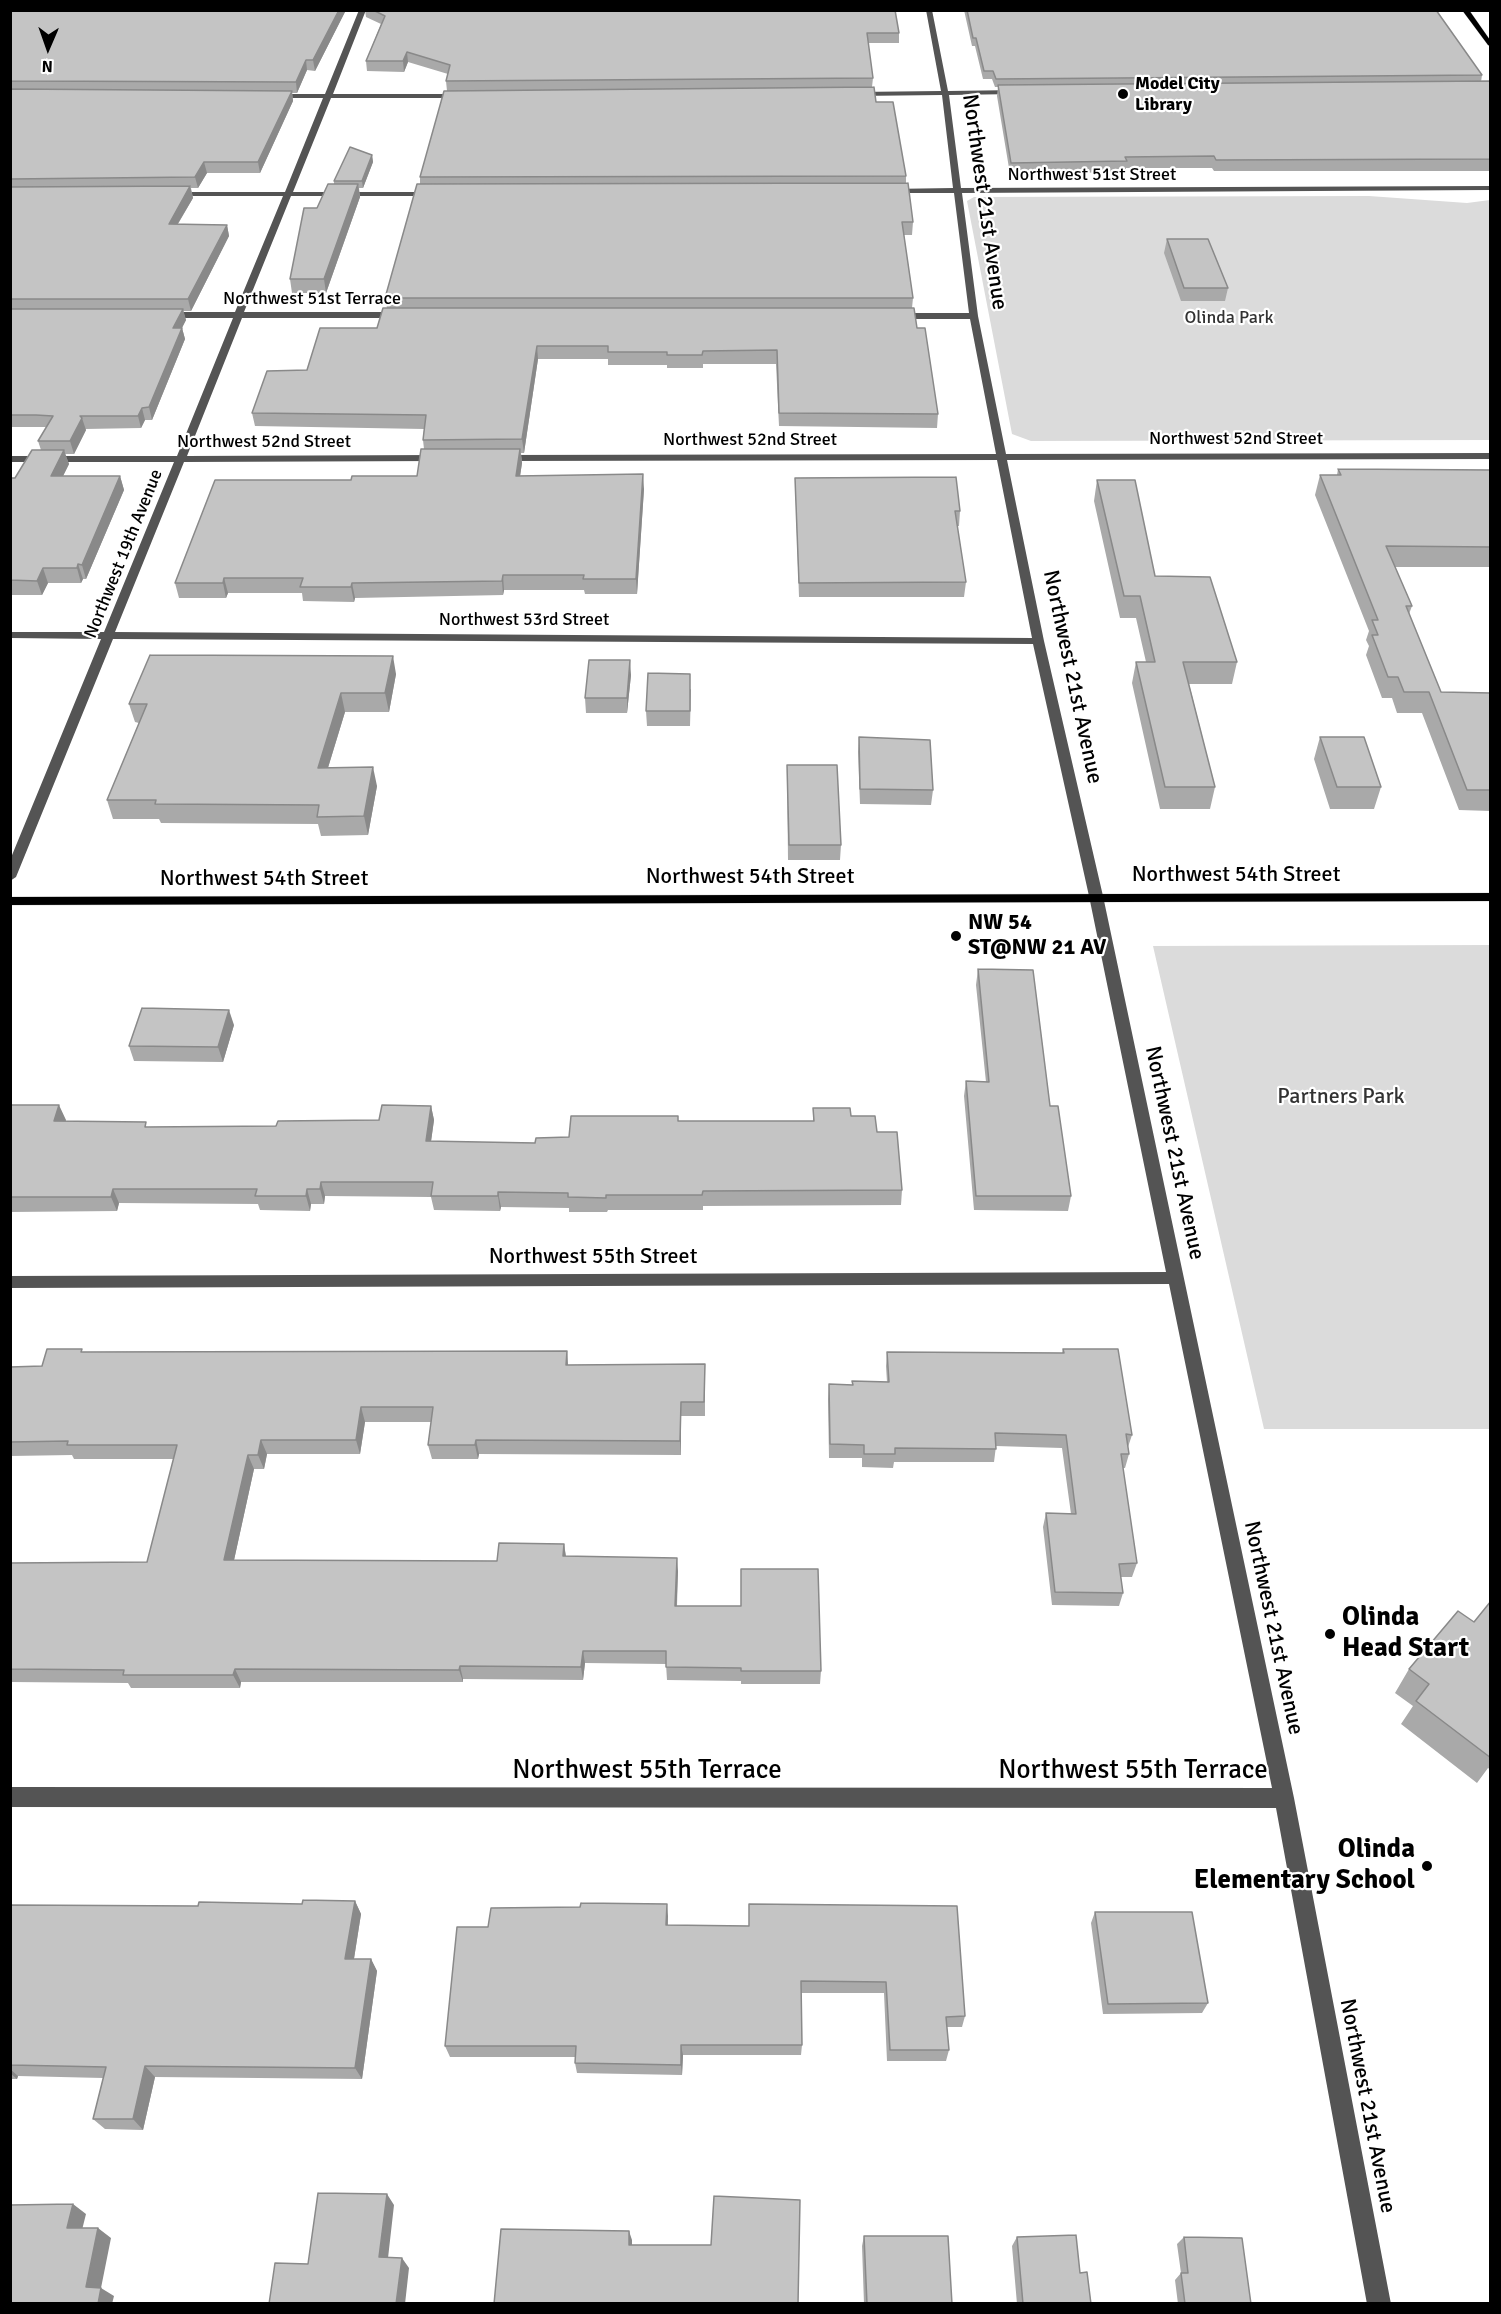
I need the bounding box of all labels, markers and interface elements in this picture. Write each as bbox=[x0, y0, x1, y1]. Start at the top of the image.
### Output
north arrow bbox=[18, 18, 78, 78]
text: N bbox=[41, 56, 53, 76]
place label: Model City Library bbox=[1135, 73, 1220, 116]
marker: Model City Library bbox=[1116, 87, 1130, 101]
street label: Northwest 21st Avenue bbox=[956, 92, 1012, 312]
street label: Northwest 51st Street bbox=[1008, 164, 1176, 186]
street label: Northwest 51st Terrace bbox=[223, 288, 401, 310]
park label: Olinda Park bbox=[1185, 307, 1273, 329]
street label: Northwest 52nd Street bbox=[1149, 428, 1323, 450]
street label: Northwest 52nd Street bbox=[663, 429, 837, 451]
street label: Northwest 52nd Street bbox=[177, 431, 351, 453]
street label: Northwest 19th Avenue bbox=[80, 466, 168, 642]
street label: Northwest 21st Avenue bbox=[1036, 568, 1108, 786]
street label: Northwest 53rd Street bbox=[439, 609, 609, 631]
street label: Northwest 54th Street bbox=[1132, 862, 1340, 888]
street label: Northwest 54th Street bbox=[646, 864, 854, 890]
street label: Northwest 54th Street bbox=[160, 866, 368, 892]
place label: NW 54 ST@NW 21 AV bbox=[968, 910, 1106, 962]
marker: NW 54 ST@NW 21 AV bbox=[949, 929, 963, 943]
street label: Northwest 21st Avenue bbox=[1138, 1044, 1210, 1262]
park label: Partners Park bbox=[1277, 1084, 1405, 1110]
street label: Northwest 55th Street bbox=[489, 1244, 697, 1270]
street label: Northwest 21st Avenue bbox=[1237, 1519, 1309, 1737]
place label: Olinda Head Start bbox=[1342, 1602, 1469, 1665]
marker: Olinda Head Start bbox=[1323, 1627, 1337, 1641]
street label: Northwest 55th Terrace bbox=[512, 1755, 782, 1787]
street label: Northwest 55th Terrace bbox=[998, 1755, 1268, 1787]
place label: Olinda Elementary School bbox=[1194, 1834, 1415, 1897]
marker: Olinda Elementary School bbox=[1420, 1859, 1434, 1873]
street label: Northwest 21st Avenue bbox=[1333, 1997, 1401, 2215]

